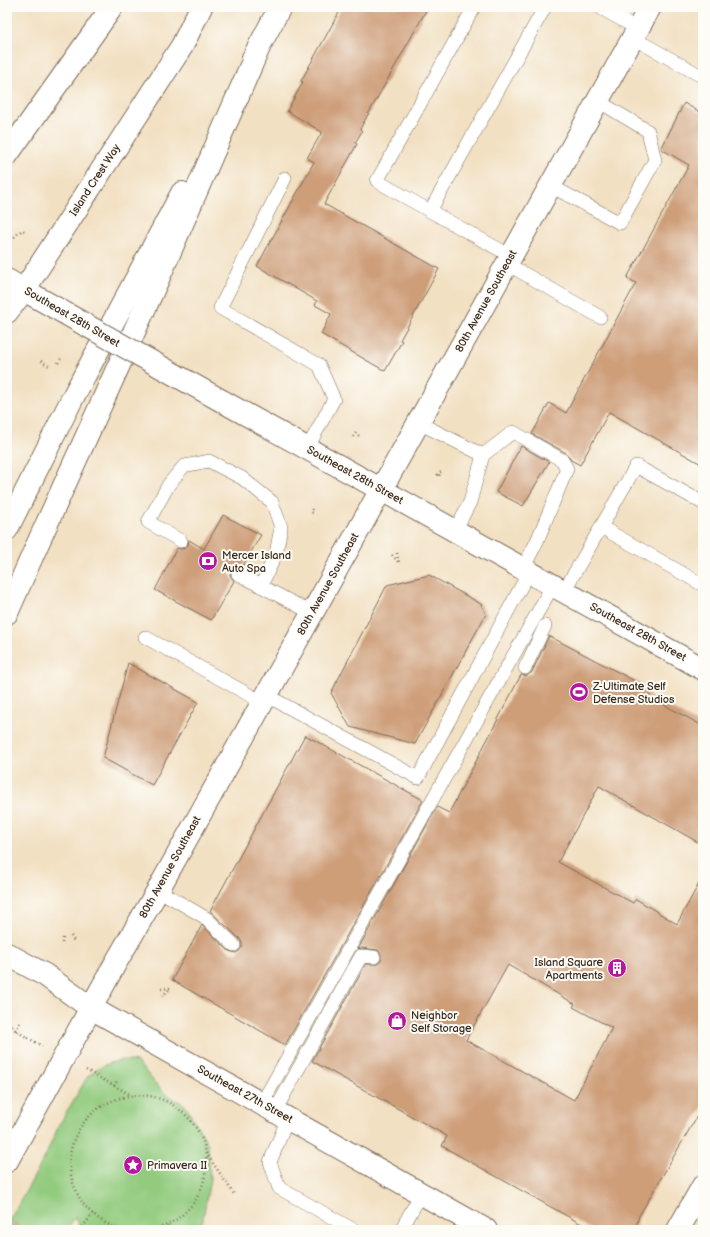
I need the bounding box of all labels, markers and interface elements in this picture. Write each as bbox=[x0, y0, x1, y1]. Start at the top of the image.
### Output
street label: Island Crest Way bbox=[67, 142, 123, 218]
street label: 80th Avenue Southeast bbox=[452, 247, 520, 354]
street label: Southeast 28th Street bbox=[22, 284, 123, 350]
street label: Southeast 28th Street bbox=[305, 443, 406, 507]
street label: 80th Avenue Southeast bbox=[294, 530, 362, 637]
place label: Mercer Island Auto Spa bbox=[222, 549, 291, 575]
bank icon: Mercer Island Auto Spa bbox=[197, 550, 219, 572]
street label: Southeast 28th Street bbox=[588, 600, 689, 664]
place label: Z-Ultimate Self Defense Studios bbox=[592, 680, 675, 706]
sports icon: Z-Ultimate Self Defense Studios bbox=[568, 681, 590, 703]
street label: 80th Avenue Southeast bbox=[136, 813, 204, 920]
place label: Island Square Apartments bbox=[535, 956, 604, 982]
building icon: Island Square Apartments bbox=[606, 957, 628, 979]
place label: Neighbor Self Storage bbox=[411, 1009, 472, 1035]
shop icon: Neighbor Self Storage bbox=[386, 1010, 408, 1032]
street label: Southeast 27th Street bbox=[195, 1062, 296, 1126]
place icon: Primavera II bbox=[122, 1154, 144, 1176]
place label: Primavera II bbox=[147, 1159, 208, 1172]

